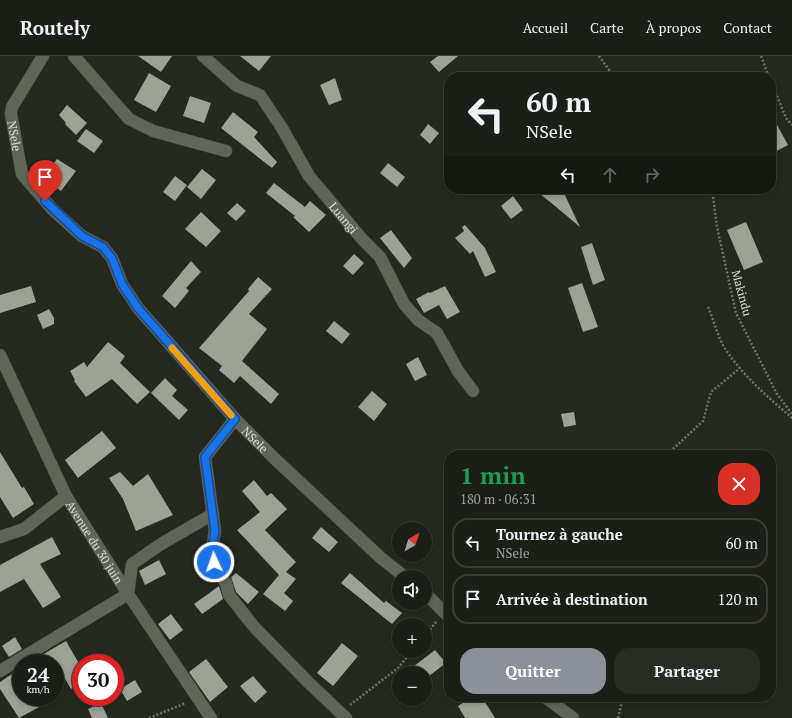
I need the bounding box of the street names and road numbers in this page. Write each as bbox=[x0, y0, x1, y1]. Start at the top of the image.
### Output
street label: NSele bbox=[5, 119, 25, 152]
street label: Luangi bbox=[326, 199, 362, 237]
street label: Makindu bbox=[729, 268, 755, 318]
street label: NSele bbox=[239, 423, 272, 456]
street label: Avenue du 30 juin bbox=[63, 497, 127, 586]

